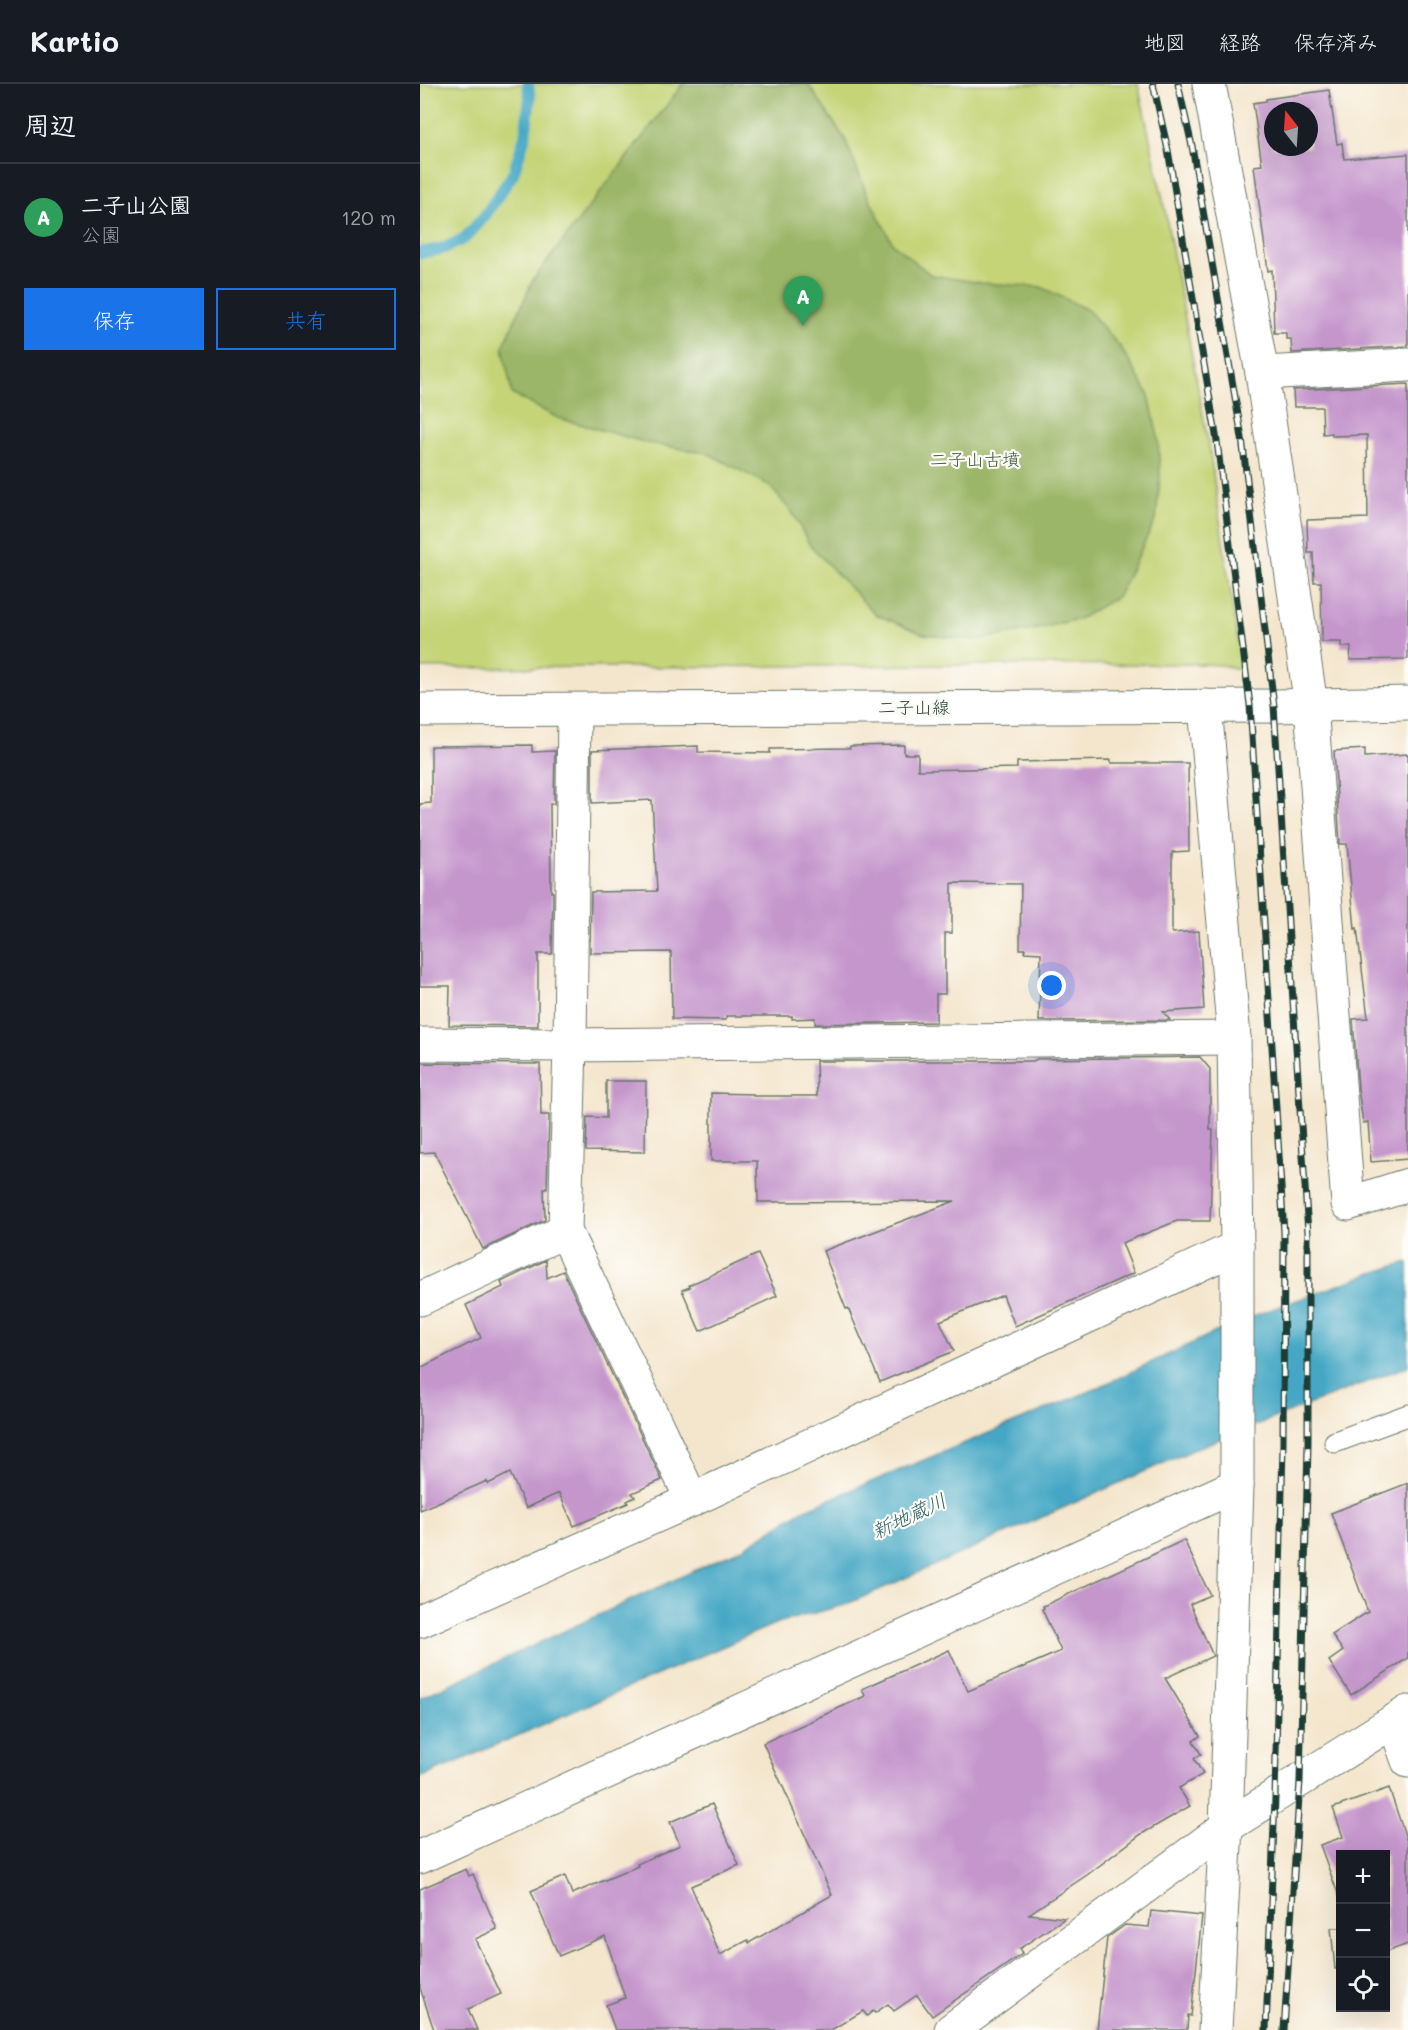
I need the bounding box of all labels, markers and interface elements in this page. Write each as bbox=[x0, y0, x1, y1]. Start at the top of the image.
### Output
text: Kartio bbox=[30, 23, 119, 59]
text: 地図 bbox=[1144, 28, 1186, 55]
text: 経路 bbox=[1219, 28, 1261, 55]
text: 保存済み bbox=[1294, 28, 1378, 55]
north arrow bbox=[1264, 102, 1318, 156]
text: 周辺 bbox=[24, 108, 76, 142]
text: 二子山公園 bbox=[81, 190, 191, 219]
text: A bbox=[37, 204, 50, 230]
text: 120 m bbox=[341, 204, 396, 230]
text: 公園 bbox=[81, 221, 121, 247]
pin: A bbox=[784, 276, 823, 326]
button: 保存 bbox=[24, 288, 204, 350]
button: 共有 bbox=[216, 288, 396, 350]
park label: 二子山古墳 bbox=[930, 447, 1020, 471]
street label: 二子山線 bbox=[878, 695, 950, 719]
your location bbox=[1037, 971, 1066, 1000]
water label: 新地蔵川 bbox=[867, 1486, 950, 1544]
map controls bbox=[1336, 1850, 1390, 2012]
button: + bbox=[1336, 1850, 1390, 1904]
button: − bbox=[1336, 1904, 1390, 1958]
button: locate bbox=[1336, 1958, 1390, 2012]

